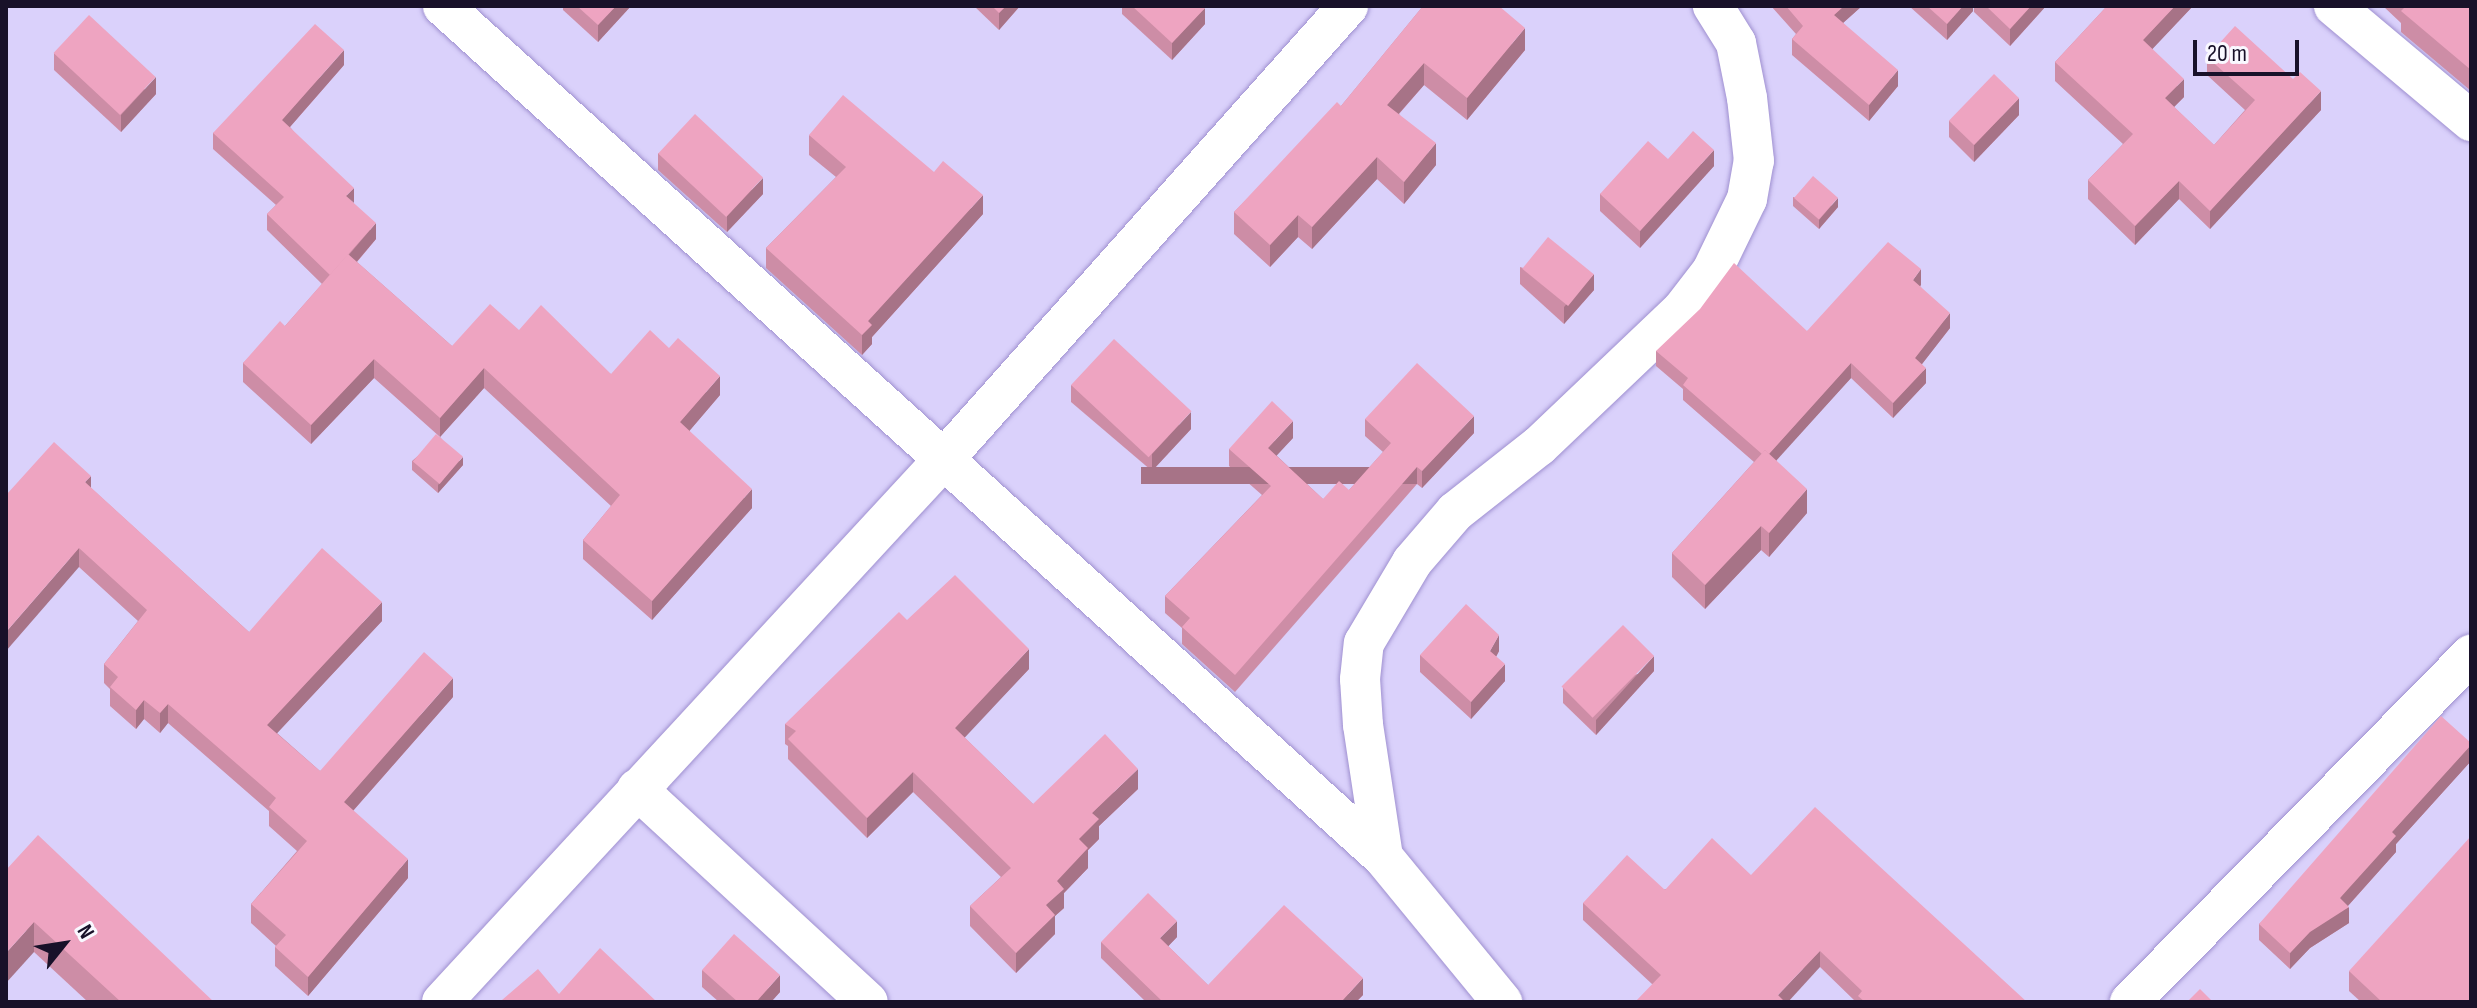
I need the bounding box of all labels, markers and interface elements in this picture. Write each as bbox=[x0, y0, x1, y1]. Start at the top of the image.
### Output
scale bar bbox=[2197, 24, 2303, 74]
text: 20 m bbox=[2207, 39, 2247, 68]
north arrow bbox=[24, 904, 104, 984]
text: N bbox=[71, 920, 100, 944]

